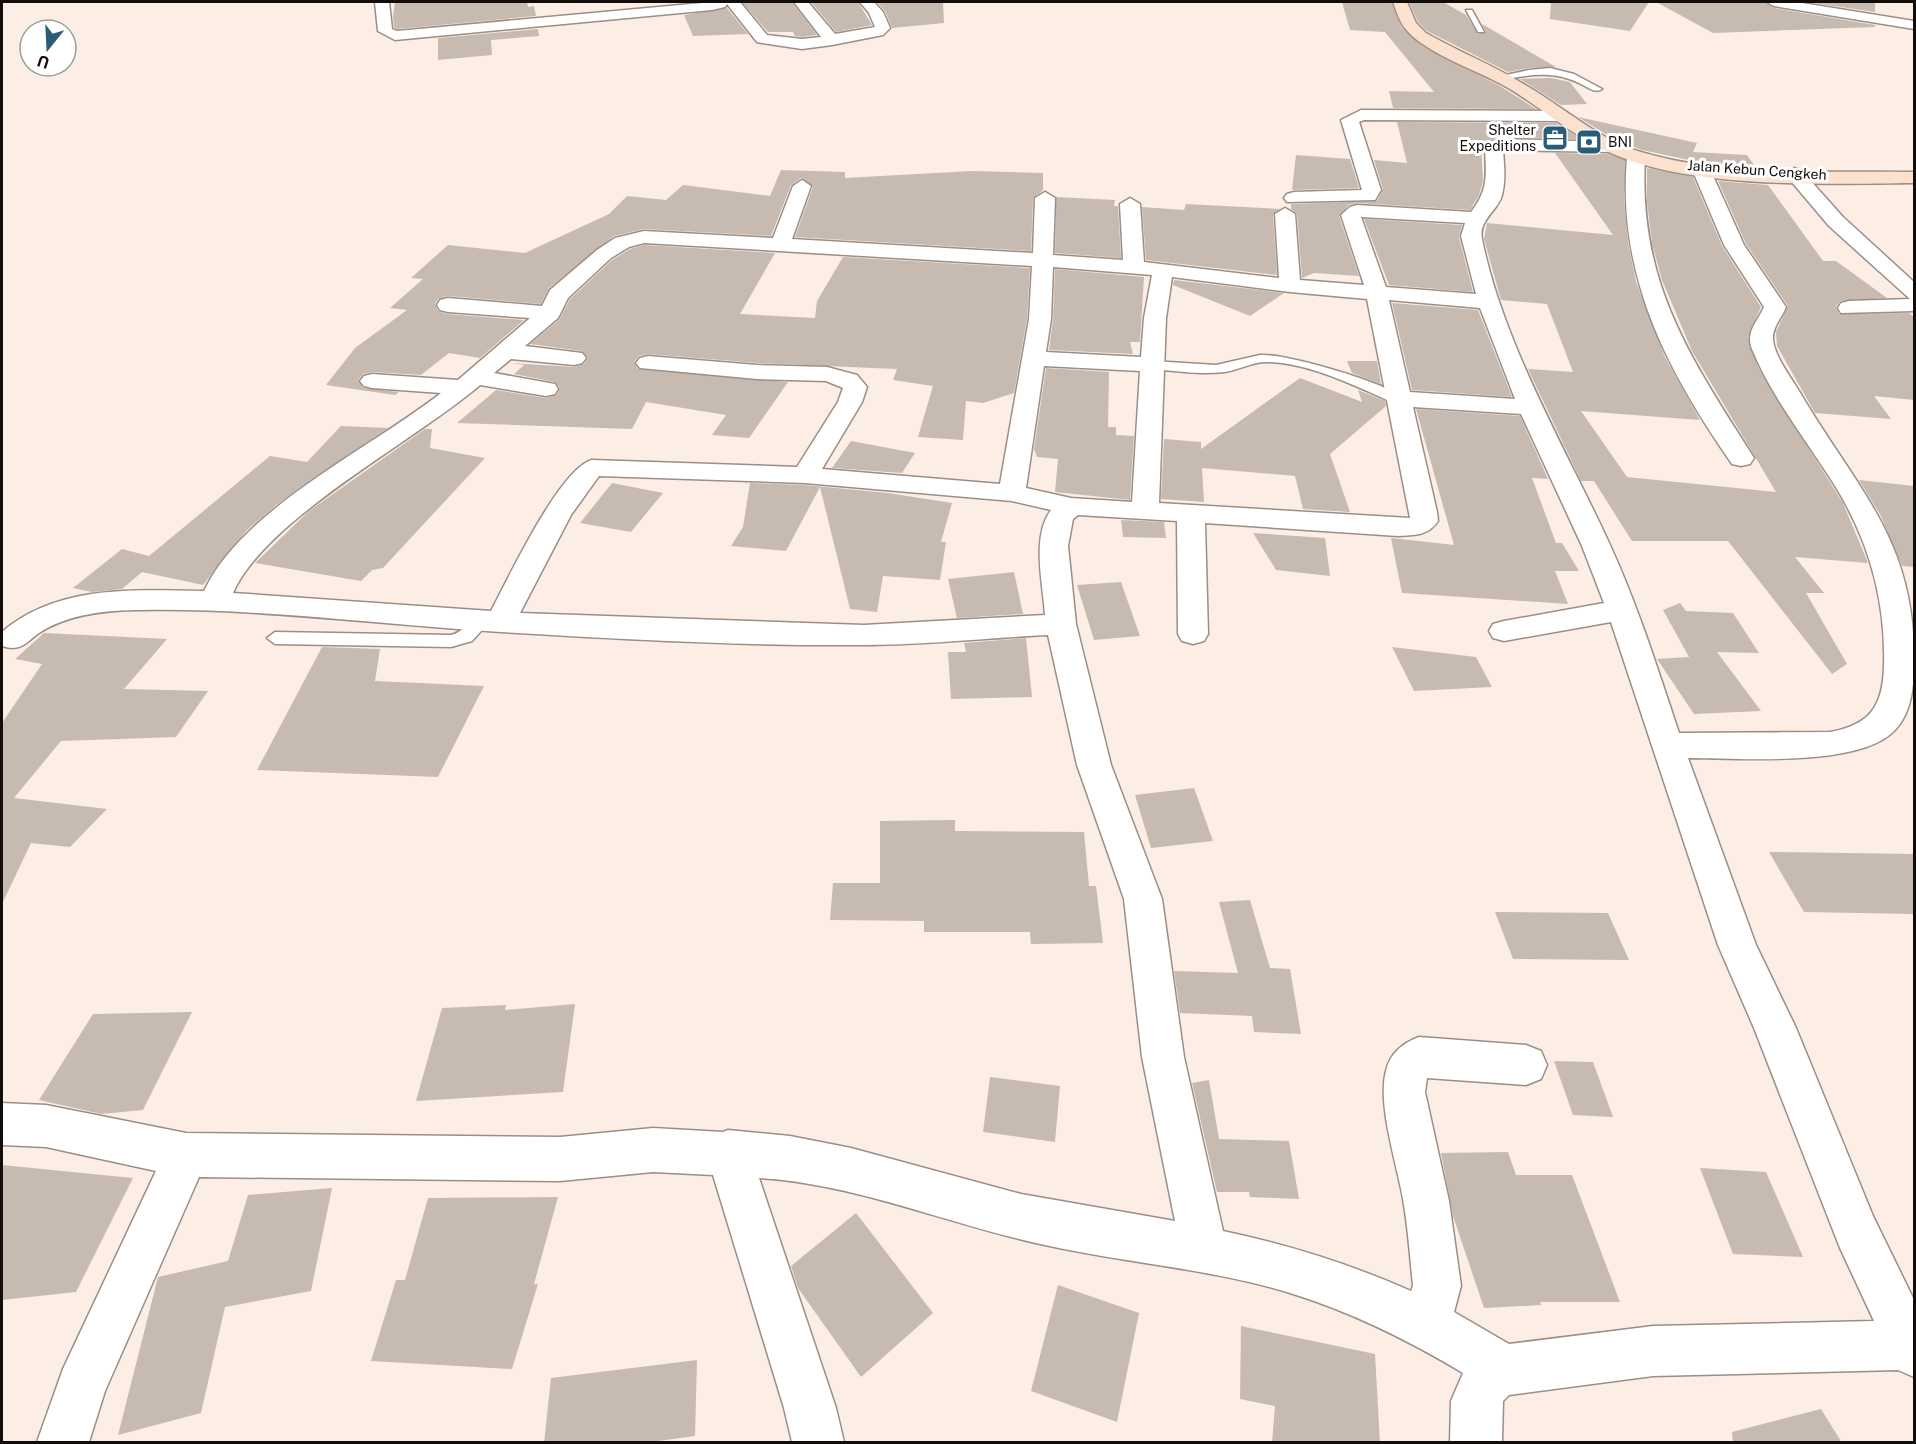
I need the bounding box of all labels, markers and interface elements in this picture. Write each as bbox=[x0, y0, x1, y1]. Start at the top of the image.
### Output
north arrow bbox=[18, 18, 78, 78]
text: U bbox=[35, 51, 52, 73]
place label: Shelter Expeditions bbox=[1459, 122, 1536, 154]
office icon: Shelter Expeditions bbox=[1540, 123, 1570, 153]
bank icon: BNI bbox=[1574, 127, 1604, 157]
place label: BNI bbox=[1608, 134, 1632, 150]
street label: Jalan Kebun Cengkeh bbox=[1687, 157, 1827, 183]

